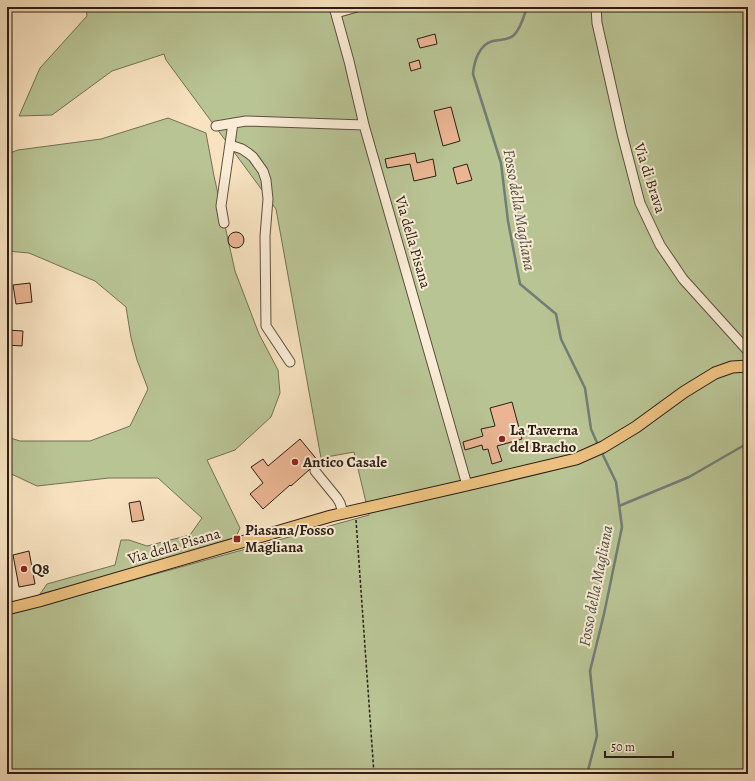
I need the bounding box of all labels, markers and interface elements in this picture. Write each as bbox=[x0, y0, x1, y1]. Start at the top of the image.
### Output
street label: Via di Brava bbox=[629, 139, 671, 216]
water label: Fosso della Magliana bbox=[497, 147, 541, 273]
street label: Via della Pisana bbox=[390, 192, 436, 291]
place label: La Taverna del Bracho bbox=[510, 420, 579, 457]
marker: La Taverna del Bracho bbox=[497, 434, 507, 444]
place label: Antico Casale bbox=[302, 452, 387, 472]
marker: Antico Casale bbox=[290, 457, 300, 467]
place label: Piasana/Fosso Magliana bbox=[245, 520, 334, 557]
street label: Via della Pisana bbox=[124, 523, 223, 569]
water label: Fosso della Magliana bbox=[573, 523, 619, 649]
marker: Piasana/Fosso Magliana bbox=[232, 534, 242, 544]
place label: Q8 bbox=[32, 559, 49, 579]
marker: Q8 bbox=[19, 564, 29, 574]
scale bar bbox=[605, 733, 673, 759]
text: 50 m bbox=[611, 739, 635, 755]

